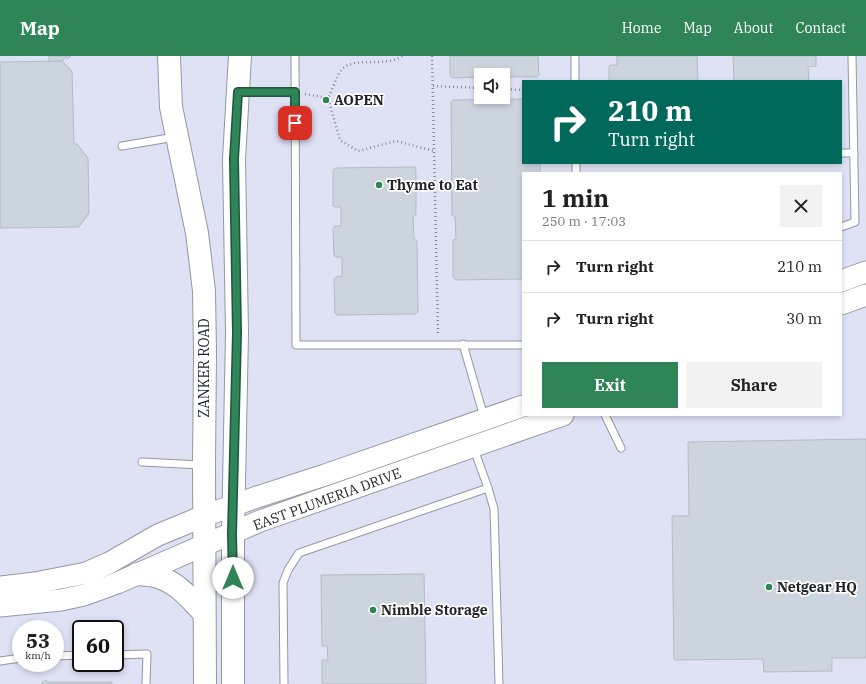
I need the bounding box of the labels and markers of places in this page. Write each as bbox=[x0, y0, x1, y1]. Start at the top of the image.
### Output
place label: AOPEN bbox=[334, 91, 384, 109]
marker: AOPEN bbox=[321, 95, 331, 105]
pin bbox=[278, 106, 312, 140]
place label: Thyme to Eat bbox=[387, 176, 478, 194]
marker: Thyme to Eat bbox=[374, 180, 384, 190]
place label: Netgear HQ bbox=[777, 578, 857, 596]
marker: Netgear HQ bbox=[764, 582, 774, 592]
place label: Nimble Storage bbox=[381, 601, 488, 619]
marker: Nimble Storage bbox=[368, 605, 378, 615]

